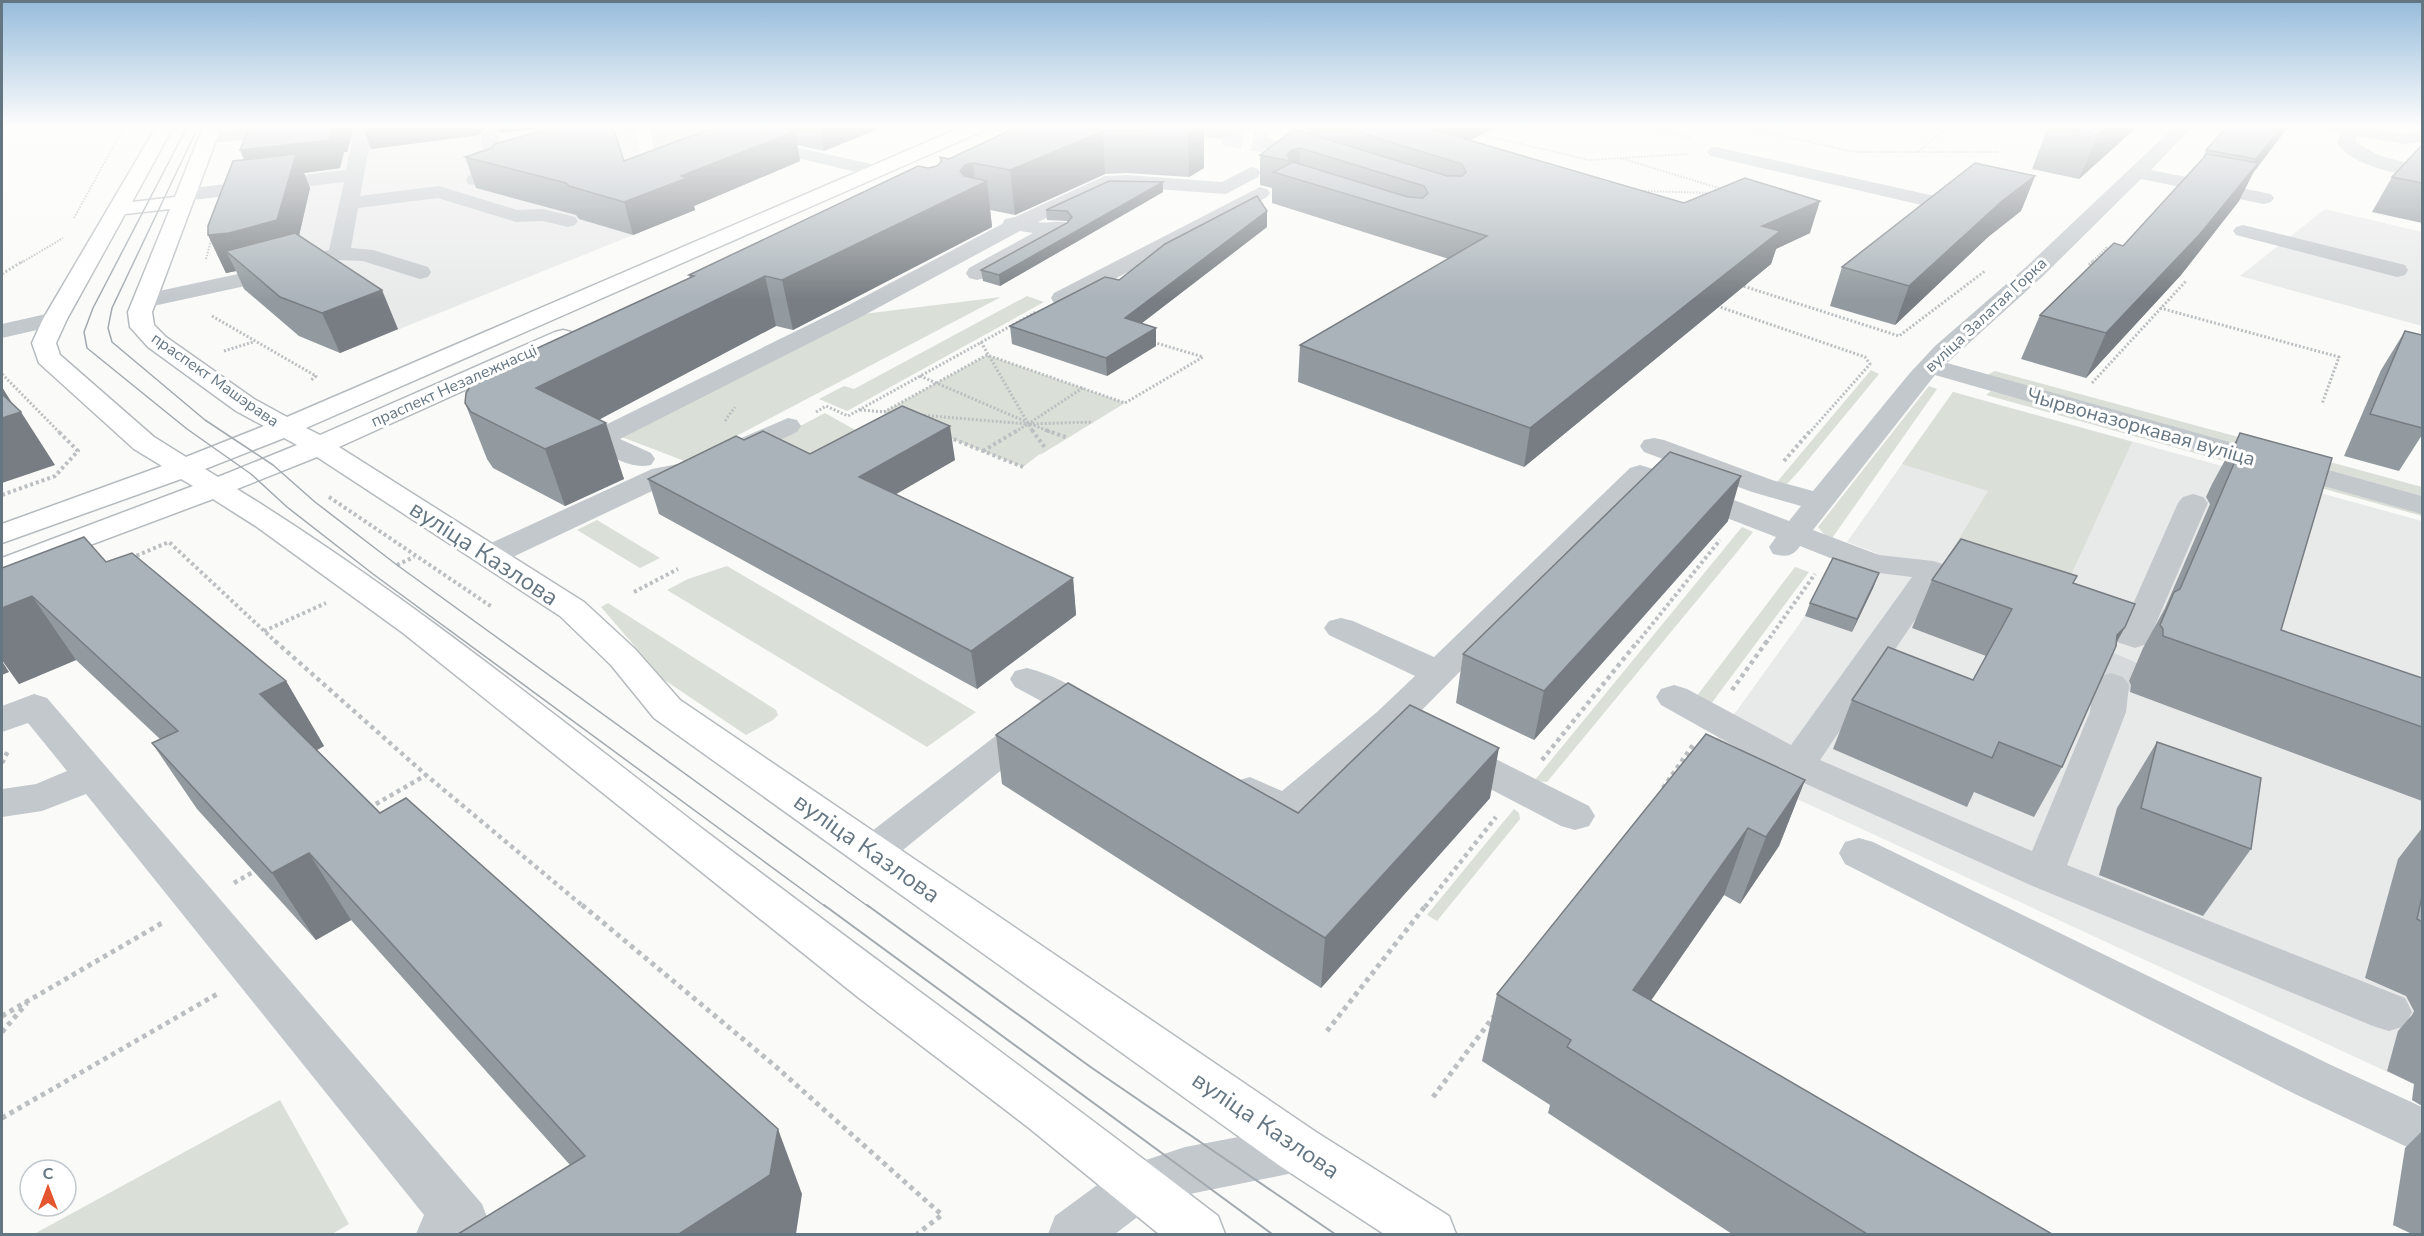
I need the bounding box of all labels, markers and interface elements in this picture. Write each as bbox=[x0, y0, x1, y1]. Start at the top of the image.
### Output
street label: вуліца Залатая Горка bbox=[1920, 253, 2052, 377]
street label: праспект Машэрава bbox=[147, 328, 283, 432]
street label: праспект Незалежнасці bbox=[368, 339, 540, 433]
street label: Чырвоназоркавая вуліца bbox=[2024, 381, 2258, 473]
street label: вуліца Казлова bbox=[403, 493, 565, 613]
street label: вуліца Казлова bbox=[787, 786, 947, 910]
street label: вуліца Казлова bbox=[1186, 1064, 1346, 1186]
north arrow bbox=[18, 1158, 78, 1218]
text: С bbox=[43, 1163, 54, 1185]

